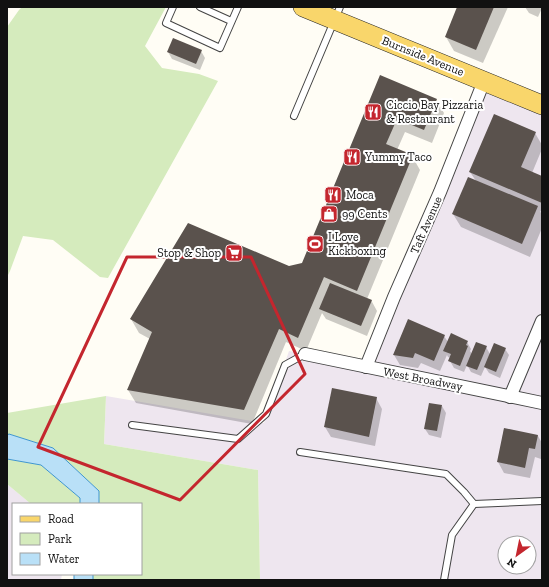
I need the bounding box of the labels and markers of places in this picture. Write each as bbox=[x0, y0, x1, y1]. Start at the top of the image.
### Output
place label: Ciccio Bay Pizzaria & Restaurant bbox=[386, 98, 483, 126]
restaurant icon: Ciccio Bay Pizzaria & Restaurant bbox=[363, 102, 383, 122]
restaurant icon: Yummy Taco bbox=[342, 147, 362, 167]
place label: Yummy Taco bbox=[364, 150, 432, 164]
restaurant icon: Moca bbox=[323, 185, 343, 205]
place label: Moca bbox=[346, 188, 374, 202]
shop icon: 99 Cents bbox=[319, 204, 339, 224]
place label: 99 Cents bbox=[342, 207, 387, 221]
place label: I Love Kickboxing bbox=[328, 230, 387, 258]
sports icon: I Love Kickboxing bbox=[305, 234, 325, 254]
supermarket icon: Stop & Shop bbox=[224, 243, 244, 263]
place label: Stop & Shop bbox=[157, 246, 221, 260]

